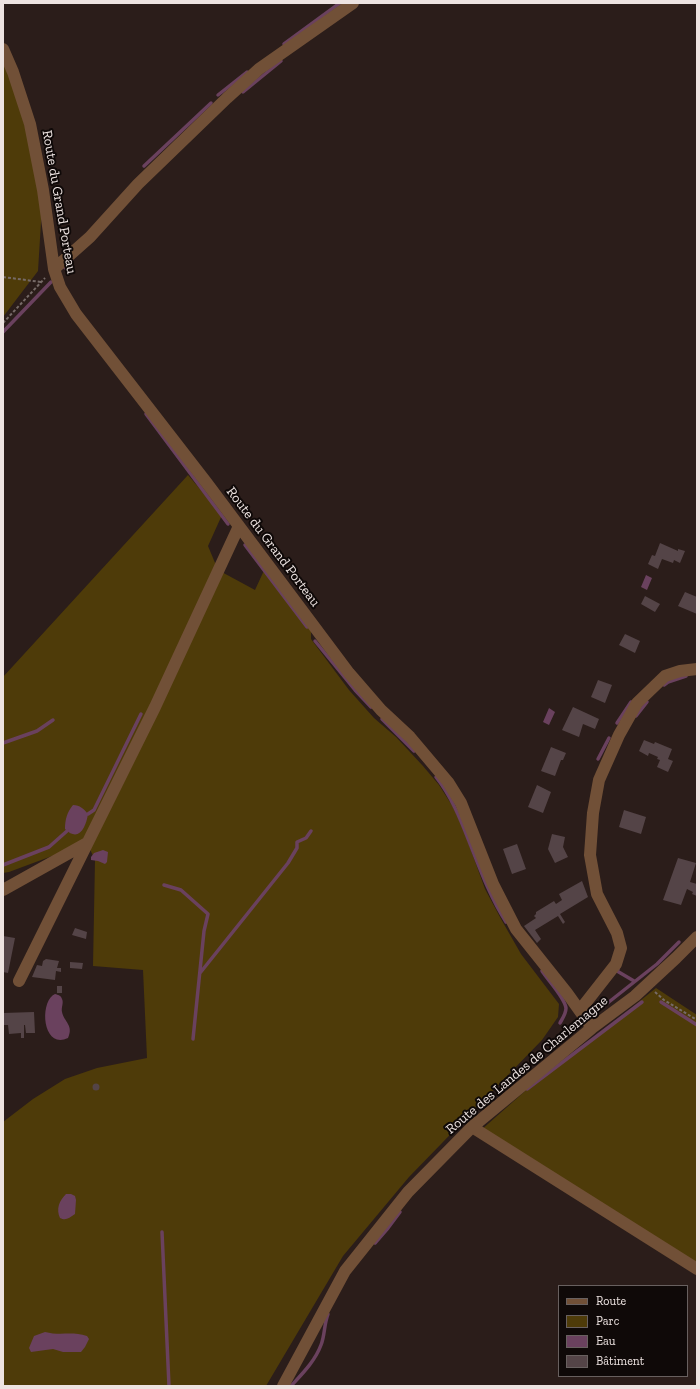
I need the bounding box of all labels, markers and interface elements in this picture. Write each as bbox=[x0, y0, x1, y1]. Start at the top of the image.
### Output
street label: Route du Grand Porteau bbox=[38, 129, 80, 275]
street label: Route du Grand Porteau bbox=[222, 484, 324, 610]
street label: Route des Landes de Charlemagne bbox=[443, 992, 611, 1138]
legend bbox=[558, 1285, 688, 1377]
text: Route bbox=[596, 1294, 626, 1308]
text: Parc bbox=[596, 1314, 619, 1328]
text: Eau bbox=[596, 1334, 616, 1348]
text: Bâtiment bbox=[596, 1354, 644, 1368]

